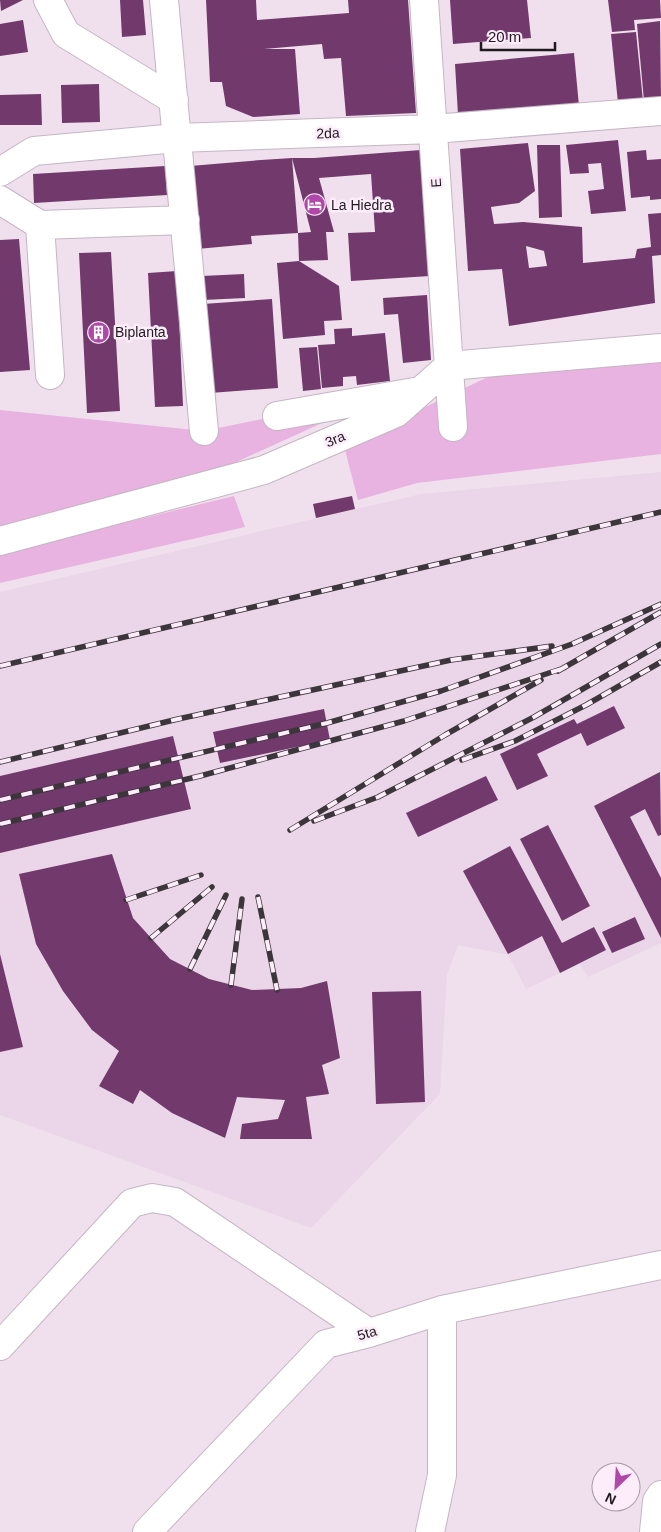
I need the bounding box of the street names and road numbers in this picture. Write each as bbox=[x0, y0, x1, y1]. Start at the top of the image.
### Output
street label: 2da bbox=[316, 125, 340, 141]
street label: E bbox=[428, 178, 444, 188]
street label: 3ra bbox=[323, 428, 348, 450]
street label: 5ta bbox=[355, 1323, 379, 1343]

